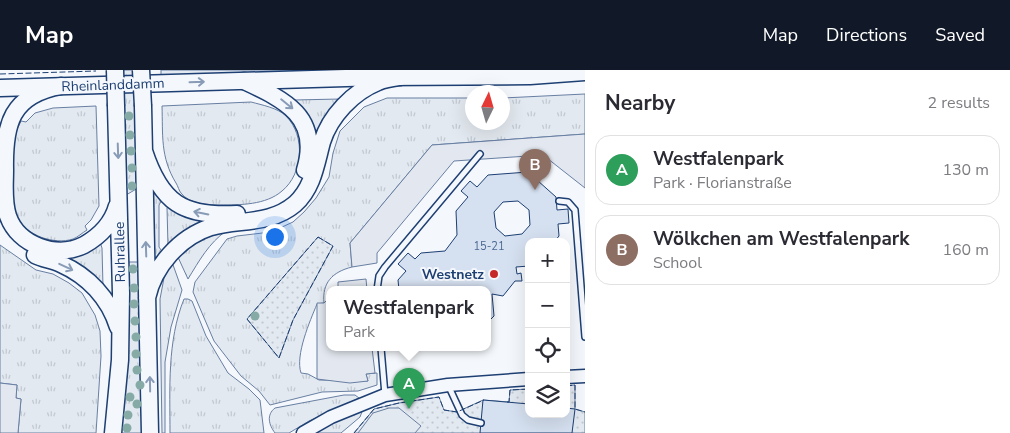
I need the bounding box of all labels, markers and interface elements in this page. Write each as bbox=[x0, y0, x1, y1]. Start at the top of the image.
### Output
text: Map bbox=[25, 19, 73, 51]
text: Map bbox=[763, 23, 798, 47]
text: Directions bbox=[826, 23, 907, 47]
text: Saved bbox=[935, 23, 985, 47]
street label: Rheinlanddamm bbox=[61, 74, 165, 96]
one-way arrow bbox=[189, 77, 205, 87]
north arrow bbox=[465, 85, 510, 130]
text: Nearby bbox=[605, 89, 675, 117]
text: 2 results bbox=[928, 92, 990, 114]
one-way arrow bbox=[280, 99, 294, 109]
one-way arrow bbox=[113, 143, 122, 159]
text: Westfalenpark bbox=[653, 146, 784, 172]
pin: B bbox=[519, 149, 551, 190]
text: A bbox=[616, 159, 628, 181]
text: 130 m bbox=[942, 159, 989, 181]
text: Park · Florianstraße bbox=[653, 172, 792, 194]
one-way arrow bbox=[193, 208, 209, 217]
street label: Ruhrallee bbox=[110, 222, 130, 282]
your location bbox=[262, 224, 288, 250]
text: Wölkchen am Westfalenpark bbox=[653, 226, 909, 252]
map controls bbox=[525, 238, 570, 418]
button: + bbox=[525, 238, 570, 283]
house number: 15-21 bbox=[473, 239, 505, 254]
text: B bbox=[616, 239, 628, 261]
text: 160 m bbox=[942, 239, 989, 261]
one-way arrow bbox=[142, 242, 151, 258]
text: School bbox=[653, 252, 702, 274]
one-way arrow bbox=[59, 262, 74, 272]
place label: Westnetz bbox=[422, 265, 484, 284]
marker: Westnetz bbox=[488, 268, 500, 280]
button: − bbox=[525, 283, 570, 328]
popup bbox=[326, 286, 491, 351]
text: Westfalenpark bbox=[343, 295, 474, 321]
text: Park bbox=[343, 321, 375, 343]
button: locate bbox=[525, 328, 570, 373]
pin: A bbox=[393, 368, 425, 409]
button: layers bbox=[525, 373, 570, 418]
one-way arrow bbox=[145, 377, 155, 393]

